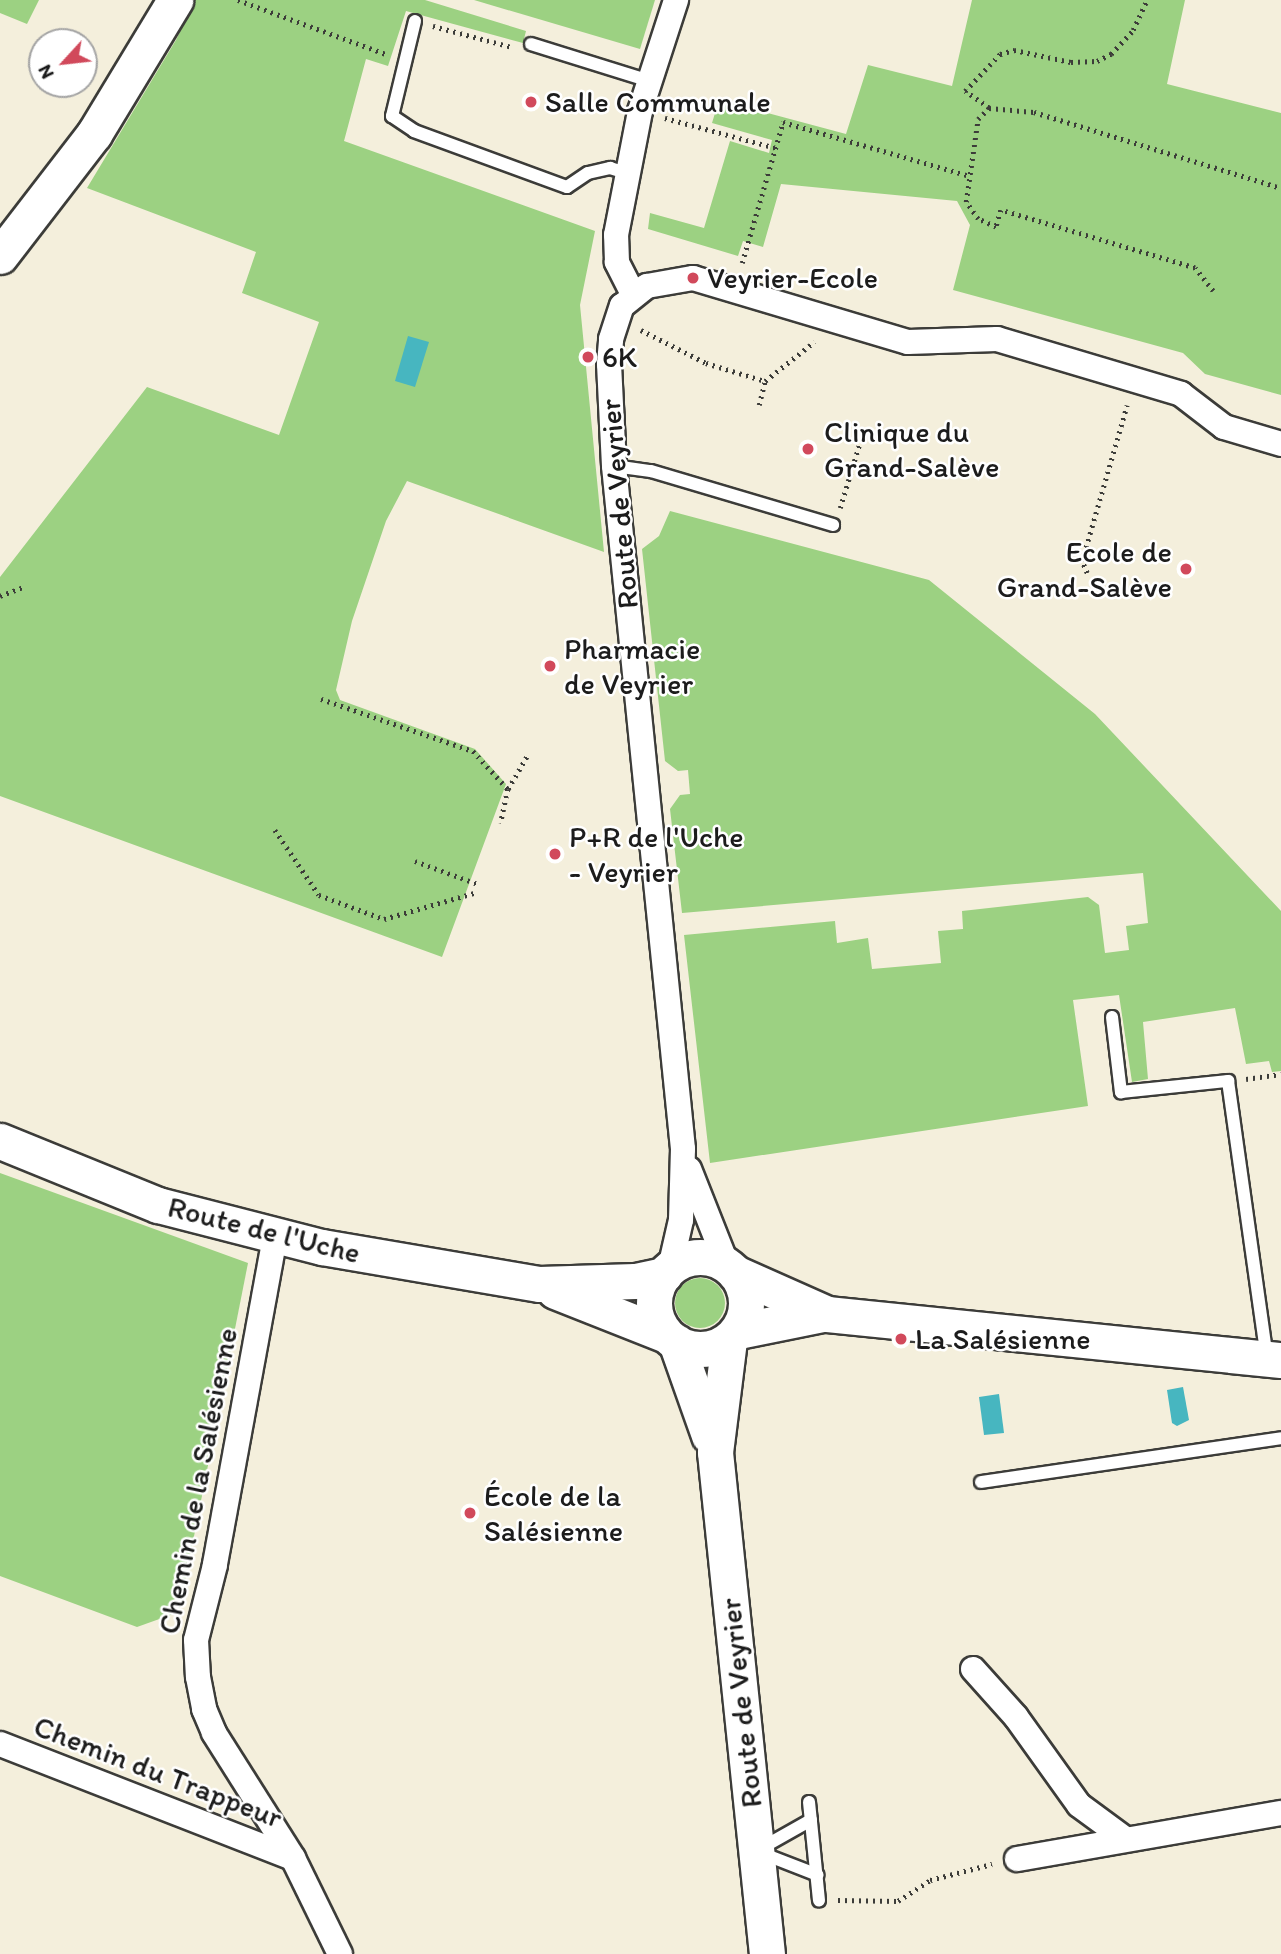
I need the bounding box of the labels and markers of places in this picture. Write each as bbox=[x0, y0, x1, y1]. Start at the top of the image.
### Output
place label: Salle Communale bbox=[545, 84, 771, 120]
marker: Salle Communale bbox=[523, 94, 539, 110]
place label: Veyrier-Ecole bbox=[707, 260, 878, 296]
marker: Veyrier-Ecole bbox=[685, 270, 701, 286]
place label: 6K bbox=[602, 339, 637, 375]
marker: 6K bbox=[580, 349, 596, 365]
place label: Clinique du Grand-Salève bbox=[824, 414, 999, 484]
marker: Clinique du Grand-Salève bbox=[798, 439, 818, 459]
place label: Ecole de Grand-Salève bbox=[997, 534, 1172, 604]
marker: Ecole de Grand-Salève bbox=[1178, 561, 1194, 577]
place label: Pharmacie de Veyrier bbox=[564, 631, 700, 702]
marker: Pharmacie de Veyrier bbox=[542, 658, 558, 674]
place label: P+R de l'Uche - Veyrier bbox=[569, 819, 743, 890]
marker: P+R de l'Uche - Veyrier bbox=[547, 846, 563, 862]
place label: La Salésienne bbox=[915, 1321, 1092, 1357]
marker: La Salésienne bbox=[893, 1331, 909, 1347]
place label: École de la Salésienne bbox=[484, 1478, 623, 1548]
marker: École de la Salésienne bbox=[462, 1505, 478, 1521]

